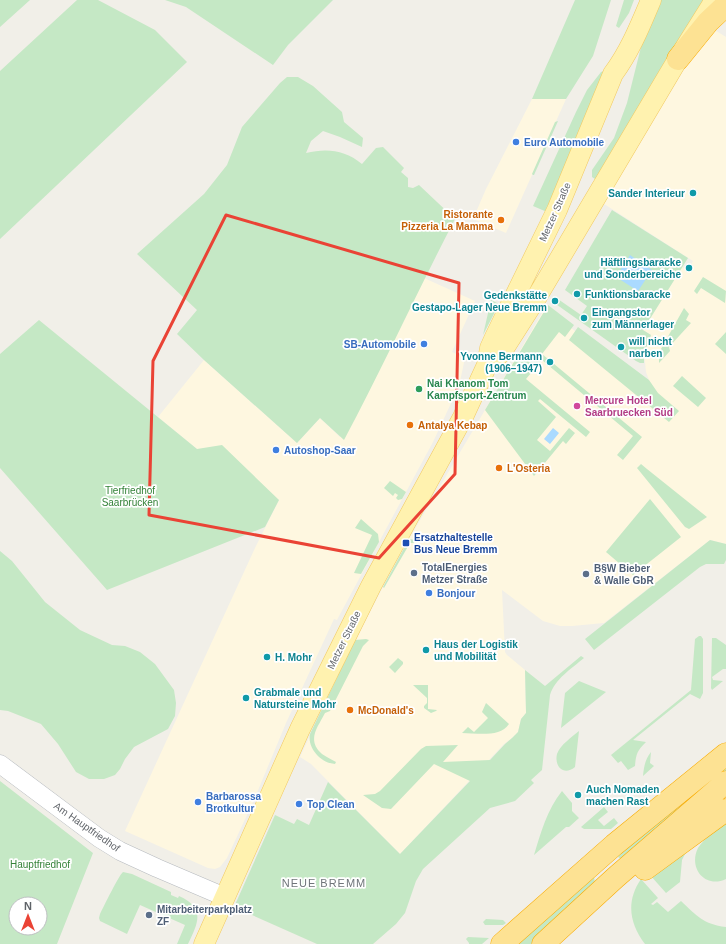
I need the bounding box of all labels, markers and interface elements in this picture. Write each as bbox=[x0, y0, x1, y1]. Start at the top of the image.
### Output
marker: Euro Automobile bbox=[511, 137, 521, 147]
place label: Euro Automobile bbox=[524, 137, 605, 148]
street label: Metzer Straße bbox=[537, 180, 573, 243]
place label: Sander Interieur bbox=[608, 188, 685, 199]
marker: Sander Interieur bbox=[688, 188, 698, 198]
place label: Ristorante Pizzeria La Mamma bbox=[401, 209, 493, 232]
marker: Ristorante Pizzeria La Mamma bbox=[496, 215, 506, 225]
place label: Häftlingsbaracke und Sonderbereiche bbox=[584, 257, 681, 280]
marker: Häftlingsbaracke und Sonderbereiche bbox=[684, 263, 694, 273]
marker: Funktionsbaracke bbox=[572, 289, 582, 299]
place label: Funktionsbaracke bbox=[585, 289, 671, 300]
place label: Gedenkstätte Gestapo-Lager Neue Bremm bbox=[412, 290, 547, 313]
marker: Gedenkstätte Gestapo-Lager Neue Bremm bbox=[550, 296, 560, 306]
place label: Eingangstor zum Männerlager bbox=[592, 307, 674, 330]
marker: Eingangstor zum Männerlager bbox=[579, 313, 589, 323]
place label: will nicht narben bbox=[628, 336, 672, 359]
place label: SB-Automobile bbox=[344, 339, 416, 350]
marker: SB-Automobile bbox=[419, 339, 429, 349]
marker: will nicht narben bbox=[616, 342, 626, 352]
place label: Yvonne Bermann (1906–1947) bbox=[460, 351, 542, 374]
marker: Yvonne Bermann (1906–1947) bbox=[545, 357, 555, 367]
place label: Nai Khanom Tom Kampfsport-Zentrum bbox=[427, 378, 527, 401]
marker: Nai Khanom Tom Kampfsport-Zentrum bbox=[414, 384, 424, 394]
place label: Mercure Hotel Saarbruecken Süd bbox=[585, 395, 673, 418]
marker: Mercure Hotel Saarbruecken Süd bbox=[572, 401, 582, 411]
marker: Antalya Kebap bbox=[405, 420, 415, 430]
place label: Antalya Kebap bbox=[418, 420, 487, 431]
marker: Autoshop-Saar bbox=[271, 445, 281, 455]
place label: Autoshop-Saar bbox=[284, 445, 356, 456]
marker: L'Osteria bbox=[494, 463, 504, 473]
place label: L'Osteria bbox=[507, 463, 550, 474]
park label: Tierfriedhof Saarbrücken bbox=[102, 485, 158, 508]
place label: Ersatzhaltestelle Bus Neue Bremm bbox=[414, 532, 497, 555]
marker: Ersatzhaltestelle Bus Neue Bremm bbox=[401, 538, 411, 548]
place label: TotalEnergies Metzer Straße bbox=[422, 562, 488, 585]
place label: B§W Bieber & Walle GbR bbox=[594, 563, 654, 586]
marker: TotalEnergies Metzer Straße bbox=[409, 568, 419, 578]
marker: B§W Bieber & Walle GbR bbox=[581, 569, 591, 579]
marker: Bonjour bbox=[424, 588, 434, 598]
place label: Bonjour bbox=[437, 588, 475, 599]
street label: Metzer Straße bbox=[325, 609, 363, 671]
place label: Haus der Logistik und Mobilität bbox=[434, 639, 518, 662]
marker: Haus der Logistik und Mobilität bbox=[421, 645, 431, 655]
marker: H. Mohr bbox=[262, 652, 272, 662]
place label: H. Mohr bbox=[275, 652, 312, 663]
place label: Grabmale und Natursteine Mohr bbox=[254, 687, 336, 710]
marker: Grabmale und Natursteine Mohr bbox=[241, 693, 251, 703]
marker: McDonald's bbox=[345, 705, 355, 715]
place label: McDonald's bbox=[358, 705, 414, 716]
place label: Auch Nomaden machen Rast bbox=[586, 784, 659, 807]
marker: Auch Nomaden machen Rast bbox=[573, 790, 583, 800]
place label: Barbarossa Brotkultur bbox=[206, 791, 261, 814]
marker: Barbarossa Brotkultur bbox=[193, 797, 203, 807]
marker: Top Clean bbox=[294, 799, 304, 809]
place label: Top Clean bbox=[307, 799, 355, 810]
street label: Am Hauptfriedhof bbox=[52, 800, 122, 854]
park label: Hauptfriedhof bbox=[10, 859, 70, 870]
district label: NEUE BREMM bbox=[282, 877, 366, 889]
north arrow bbox=[8, 896, 48, 936]
text: N bbox=[24, 900, 32, 912]
place label: Mitarbeiterparkplatz ZF bbox=[157, 904, 252, 927]
marker: Mitarbeiterparkplatz ZF bbox=[144, 910, 154, 920]

